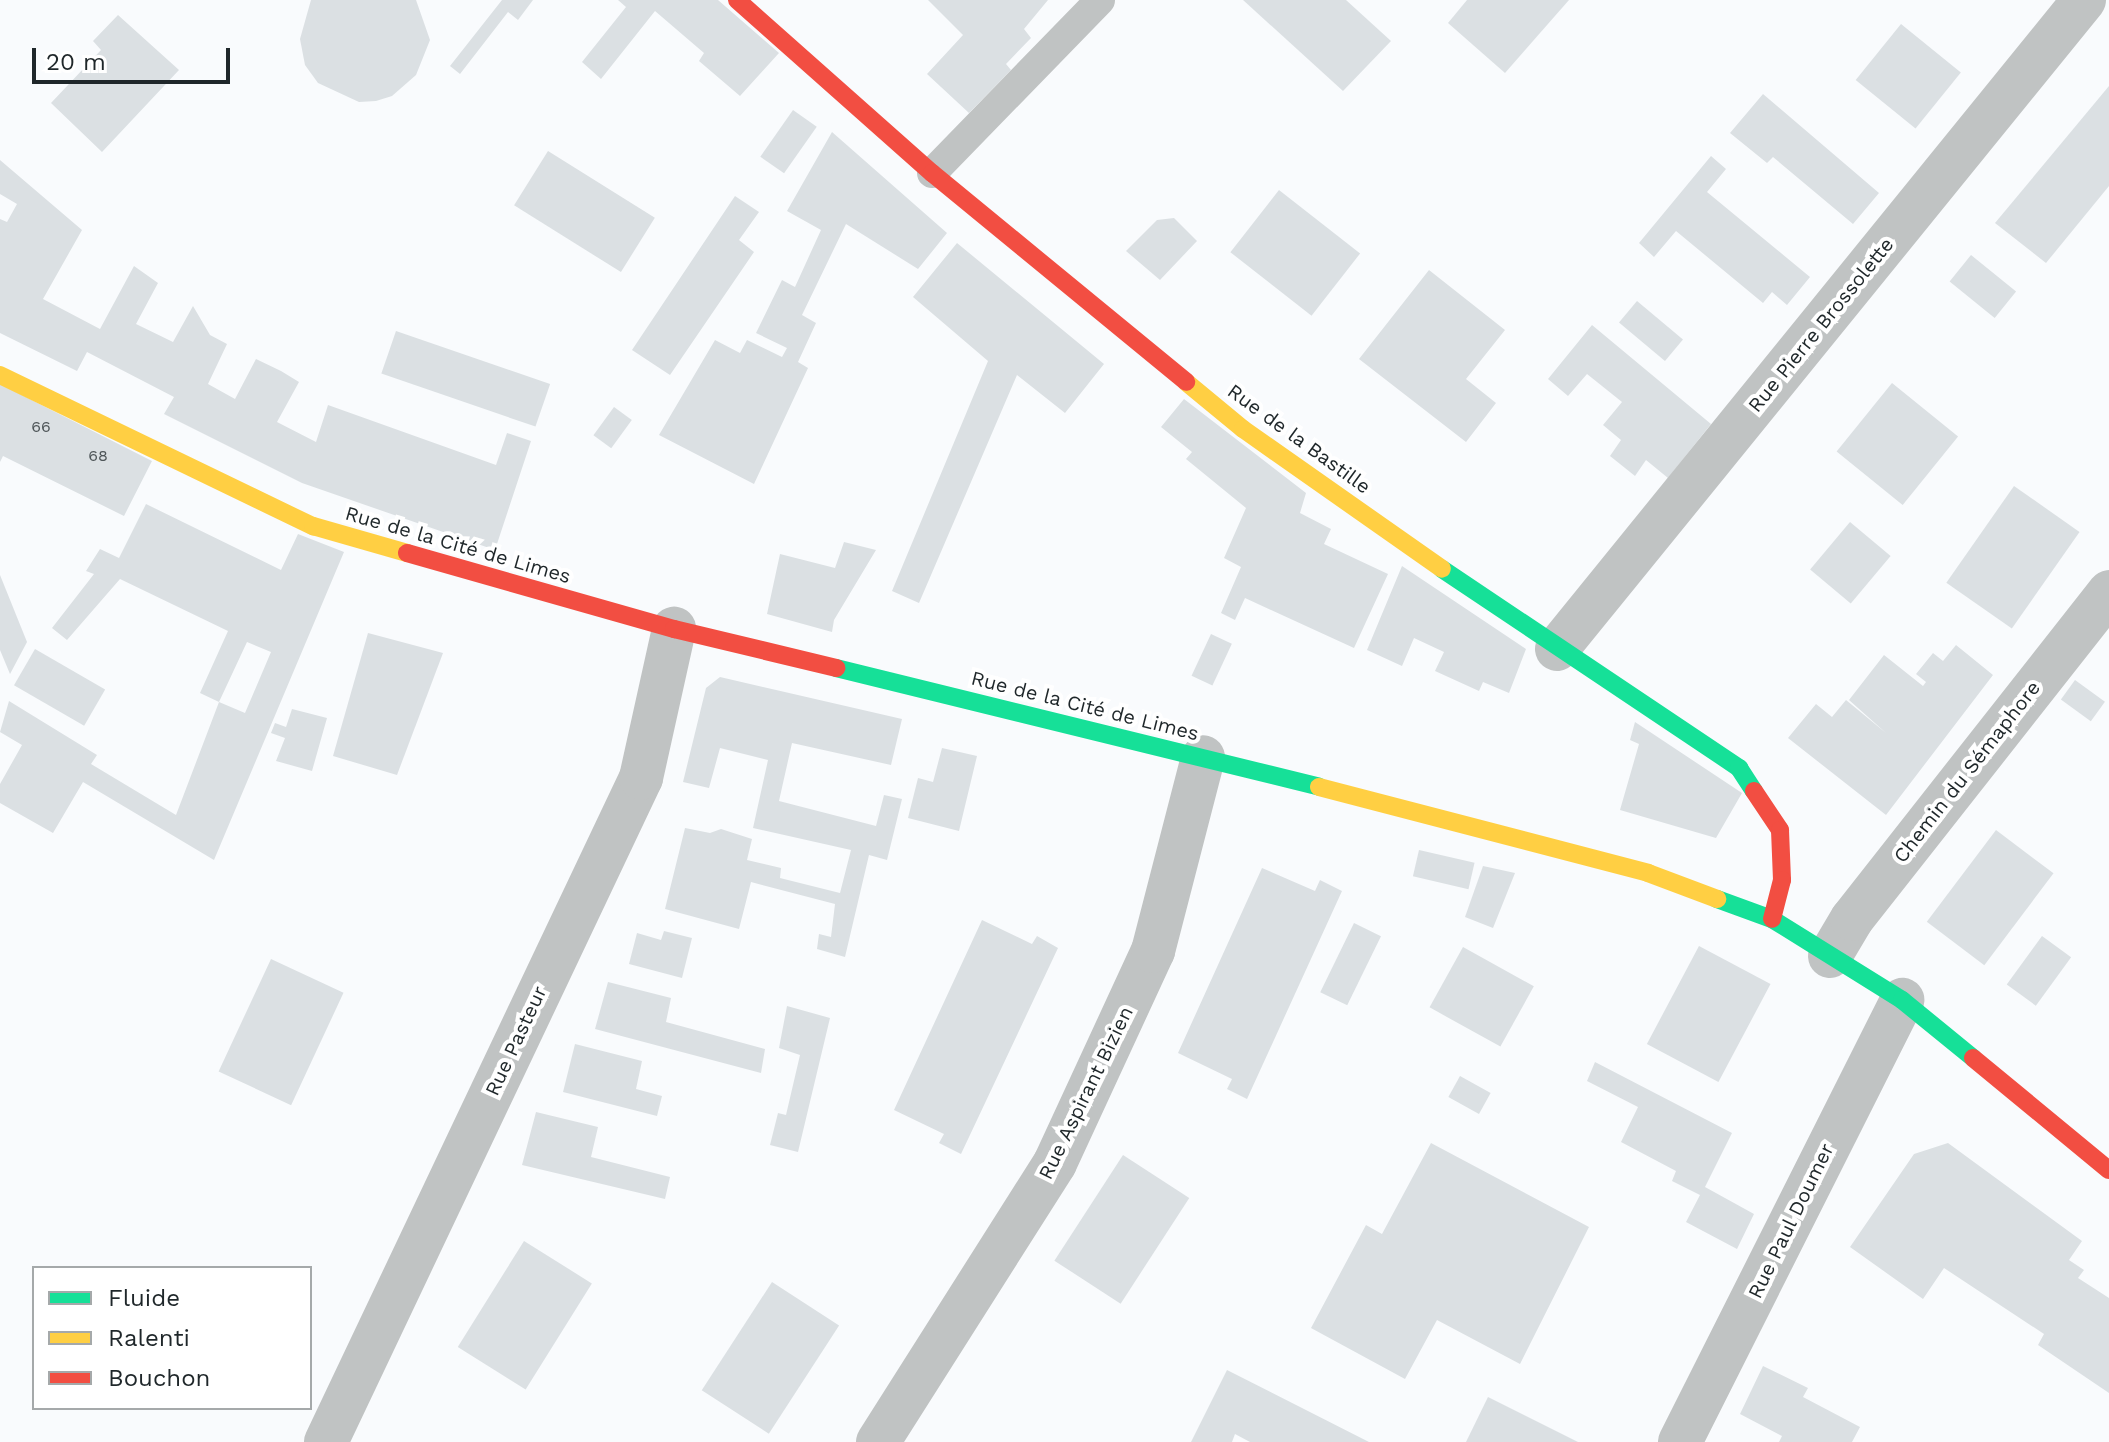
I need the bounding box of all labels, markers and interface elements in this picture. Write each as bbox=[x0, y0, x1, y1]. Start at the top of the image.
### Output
scale bar bbox=[36, 32, 234, 82]
text: 20 m bbox=[46, 48, 106, 76]
street label: Rue Pierre Brossolette bbox=[1743, 233, 1899, 417]
street label: Rue de la Bastille bbox=[1223, 379, 1375, 499]
house number: 66 bbox=[31, 417, 51, 437]
house number: 68 bbox=[88, 446, 108, 466]
street label: Rue de la Cité de Limes bbox=[342, 501, 574, 589]
street label: Rue de la Cité de Limes bbox=[969, 666, 1201, 746]
street label: Chemin du Sémaphore bbox=[1889, 676, 2045, 868]
street label: Rue Pasteur bbox=[480, 982, 552, 1100]
street label: Rue Aspirant Bizien bbox=[1034, 1002, 1138, 1184]
street label: Rue Paul Doumer bbox=[1743, 1139, 1839, 1303]
legend bbox=[32, 1266, 312, 1410]
text: Fluide bbox=[108, 1284, 180, 1312]
text: Ralenti bbox=[108, 1324, 190, 1352]
text: Bouchon bbox=[108, 1364, 210, 1392]

